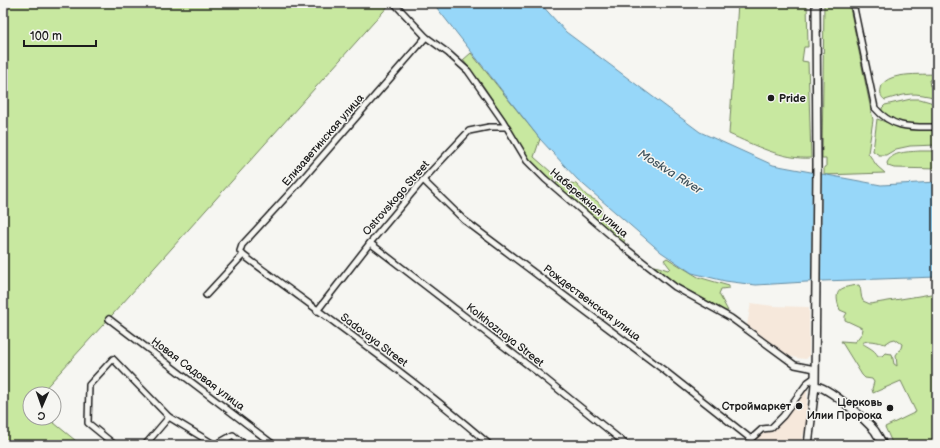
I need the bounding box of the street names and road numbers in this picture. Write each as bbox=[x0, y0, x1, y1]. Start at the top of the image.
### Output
street label: Елизаветинская улица bbox=[279, 91, 367, 189]
street label: Ostrovskogo Street bbox=[360, 157, 432, 238]
street label: Набережная улица bbox=[547, 166, 631, 241]
street label: Рождественская улица bbox=[541, 262, 644, 344]
street label: Kolkhoznaya Street bbox=[464, 301, 547, 370]
street label: Sadovaya Street bbox=[338, 311, 411, 370]
street label: Новая Садовая улица bbox=[149, 335, 248, 414]

